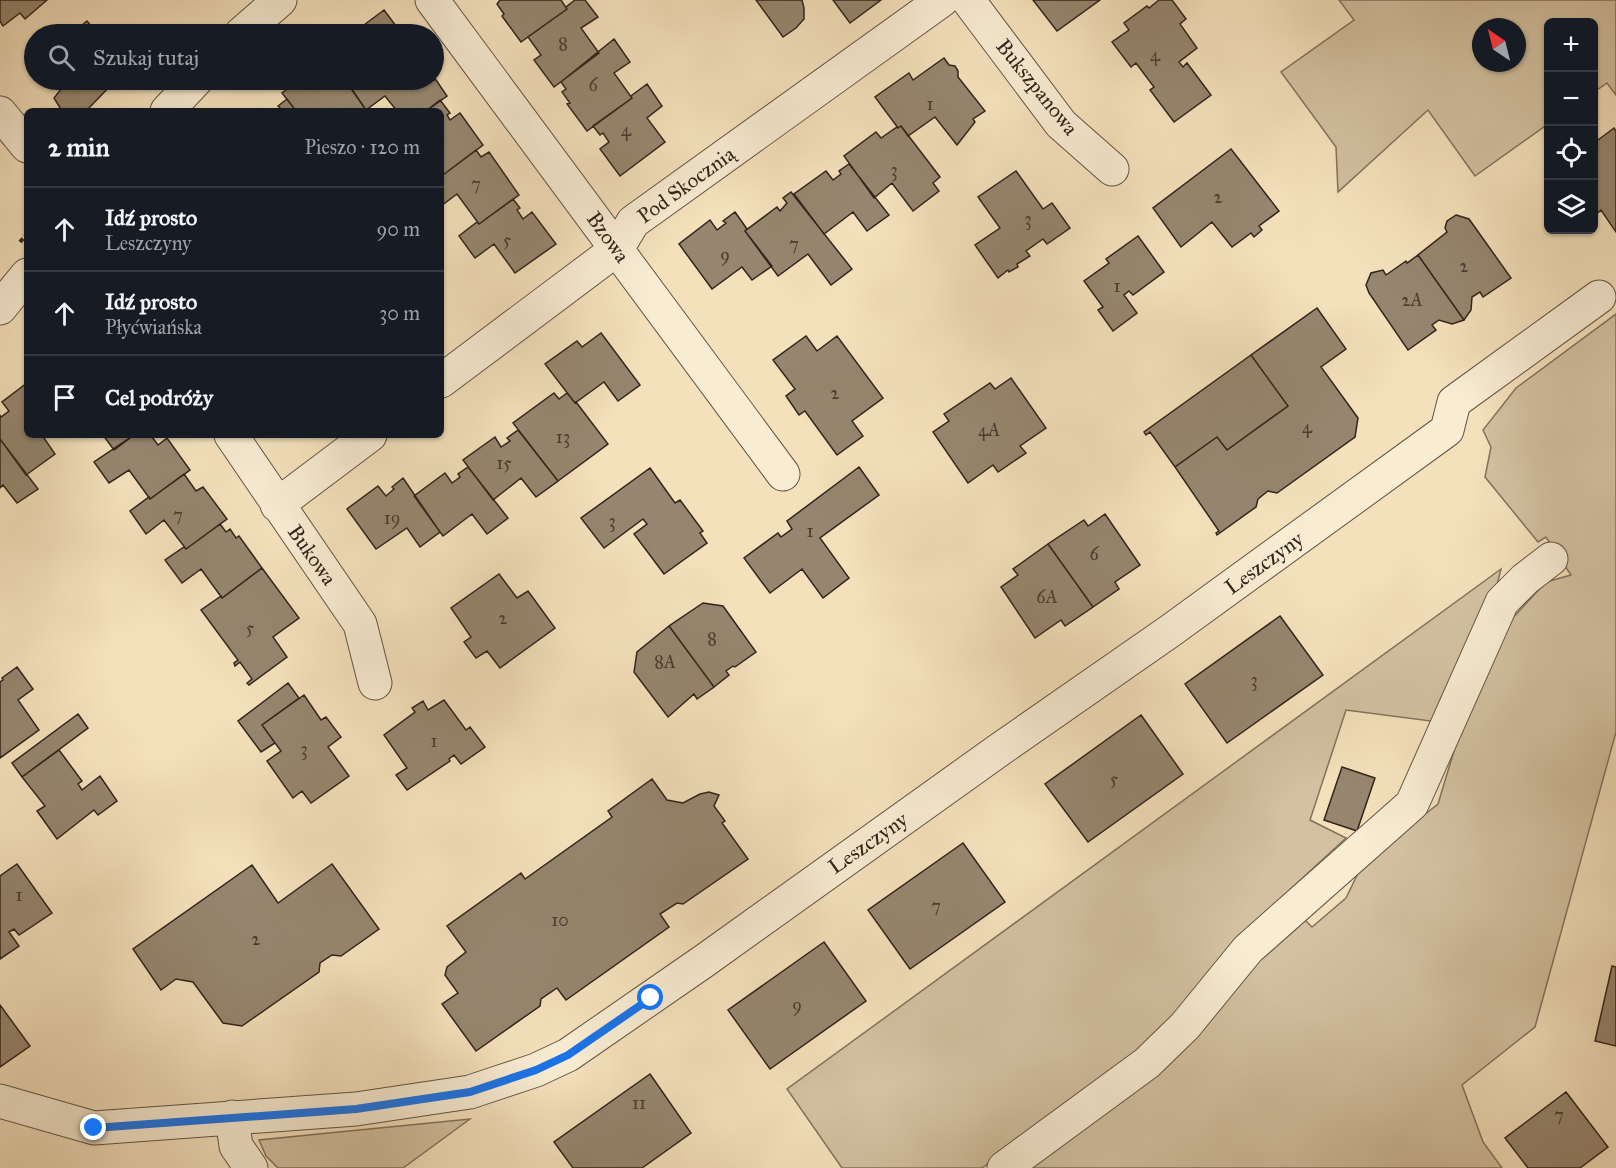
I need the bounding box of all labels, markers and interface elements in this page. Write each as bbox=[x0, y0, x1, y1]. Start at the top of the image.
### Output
north arrow bbox=[1472, 18, 1526, 72]
map controls bbox=[1544, 18, 1598, 234]
button: + bbox=[1544, 18, 1598, 72]
search box bbox=[24, 24, 444, 90]
house number: 8 bbox=[558, 33, 568, 55]
street label: Bukszpanowa bbox=[990, 34, 1084, 140]
icon: search bbox=[45, 41, 78, 74]
text: Szukaj tutaj bbox=[93, 44, 199, 71]
house number: 4 bbox=[1150, 44, 1161, 66]
button: − bbox=[1544, 72, 1598, 126]
house number: 6 bbox=[588, 74, 598, 96]
house number: 1 bbox=[926, 93, 934, 115]
house number: 4 bbox=[621, 119, 632, 141]
button: locate bbox=[1544, 126, 1598, 180]
text: 2 min bbox=[48, 131, 109, 163]
text: Pieszo · 120 m bbox=[305, 135, 420, 159]
street label: Pod Skocznią bbox=[632, 140, 741, 229]
house number: 3 bbox=[890, 159, 898, 181]
house number: 7 bbox=[471, 173, 481, 195]
button: layers bbox=[1544, 180, 1598, 234]
house number: 2 bbox=[1214, 186, 1223, 208]
text: Idź prosto bbox=[105, 204, 197, 231]
street label: Bzowa bbox=[581, 206, 635, 268]
house number: 3 bbox=[1024, 208, 1032, 230]
icon: ahead bbox=[48, 213, 81, 246]
text: 90 m bbox=[377, 217, 420, 241]
house number: 5 bbox=[503, 229, 512, 251]
text: Leszczyny bbox=[105, 231, 191, 255]
house number: 7 bbox=[789, 233, 799, 255]
house number: 9 bbox=[720, 244, 730, 266]
house number: 2 bbox=[1460, 255, 1469, 277]
house number: 1 bbox=[1113, 275, 1121, 297]
text: Idź prosto bbox=[105, 288, 197, 315]
house number: 2A bbox=[1402, 289, 1423, 311]
icon: ahead bbox=[48, 297, 81, 330]
text: 30 m bbox=[379, 301, 420, 325]
text: Płyćwiańska bbox=[105, 315, 202, 339]
icon: arrive bbox=[48, 381, 81, 414]
house number: 2 bbox=[831, 382, 840, 404]
text: Cel podróży bbox=[105, 384, 213, 411]
house number: 4 bbox=[1302, 416, 1313, 438]
house number: 4A bbox=[978, 419, 1000, 441]
house number: 13 bbox=[556, 426, 570, 448]
house number: 15 bbox=[496, 452, 512, 474]
house number: 7 bbox=[173, 504, 183, 526]
house number: 19 bbox=[384, 507, 400, 529]
house number: 3 bbox=[608, 510, 616, 532]
street label: Bukowa bbox=[282, 520, 342, 590]
house number: 1 bbox=[806, 520, 814, 542]
street label: Leszczyny bbox=[1220, 525, 1309, 600]
house number: 6 bbox=[1089, 543, 1099, 565]
house number: 6A bbox=[1036, 586, 1058, 608]
house number: 2 bbox=[499, 607, 508, 629]
house number: 5 bbox=[246, 617, 255, 639]
house number: 8 bbox=[707, 628, 717, 650]
house number: 8A bbox=[654, 651, 676, 673]
house number: 3 bbox=[1250, 669, 1258, 691]
house number: 1 bbox=[430, 730, 438, 752]
house number: 3 bbox=[300, 738, 308, 760]
house number: 5 bbox=[1110, 768, 1119, 790]
street label: Leszczyny bbox=[823, 806, 914, 880]
house number: 1 bbox=[15, 884, 23, 906]
house number: 7 bbox=[931, 895, 941, 917]
house number: 10 bbox=[551, 909, 569, 931]
house number: 2 bbox=[252, 928, 261, 950]
route start bbox=[637, 984, 663, 1010]
house number: 9 bbox=[792, 994, 802, 1016]
house number: 11 bbox=[632, 1092, 646, 1114]
house number: 7 bbox=[1554, 1104, 1564, 1126]
route end bbox=[80, 1114, 106, 1140]

